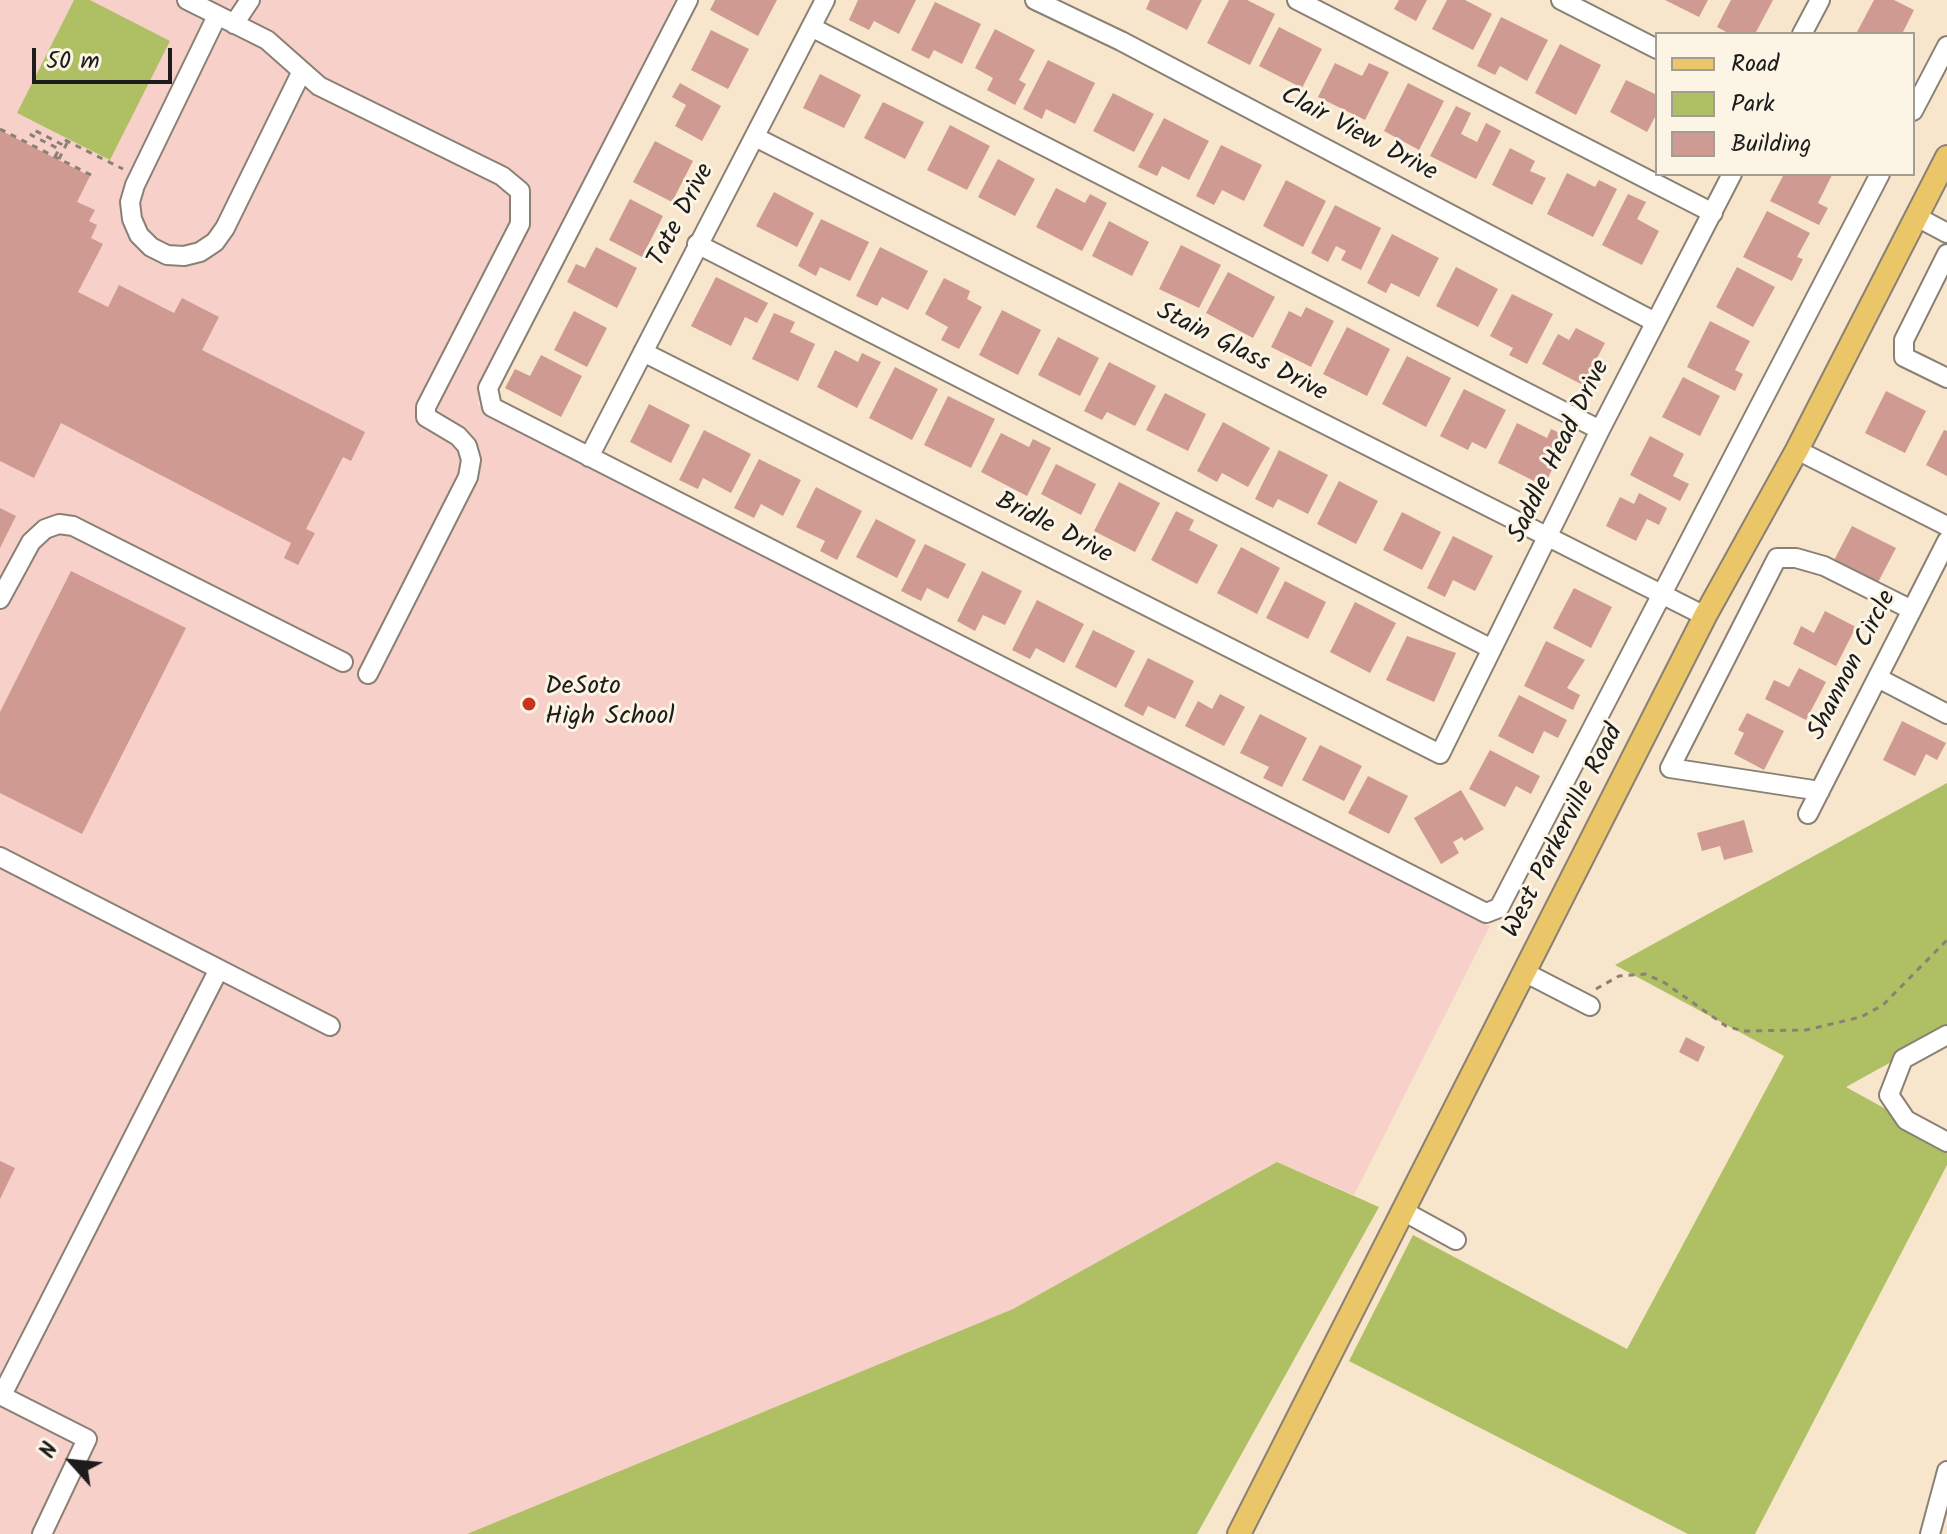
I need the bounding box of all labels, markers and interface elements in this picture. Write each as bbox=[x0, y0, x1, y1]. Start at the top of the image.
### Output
scale bar bbox=[36, 32, 176, 82]
legend bbox=[1655, 32, 1915, 176]
text: 50 m bbox=[46, 42, 100, 81]
text: Road bbox=[1731, 45, 1779, 84]
street label: Clair View Drive bbox=[1274, 82, 1442, 190]
text: Park bbox=[1731, 85, 1775, 124]
text: Building bbox=[1731, 125, 1811, 164]
street label: Tate Drive bbox=[643, 159, 723, 273]
street label: Stain Glass Drive bbox=[1150, 297, 1332, 411]
street label: Saddle Head Drive bbox=[1503, 356, 1619, 548]
street label: Bridle Drive bbox=[989, 487, 1117, 573]
street label: Shannon Circle bbox=[1803, 586, 1905, 746]
place label: DeSoto High School bbox=[545, 673, 675, 734]
marker: DeSoto High School bbox=[520, 695, 538, 713]
street label: West Parkerville Road bbox=[1498, 720, 1632, 944]
north arrow bbox=[32, 1422, 112, 1502]
text: N bbox=[31, 1437, 69, 1465]

